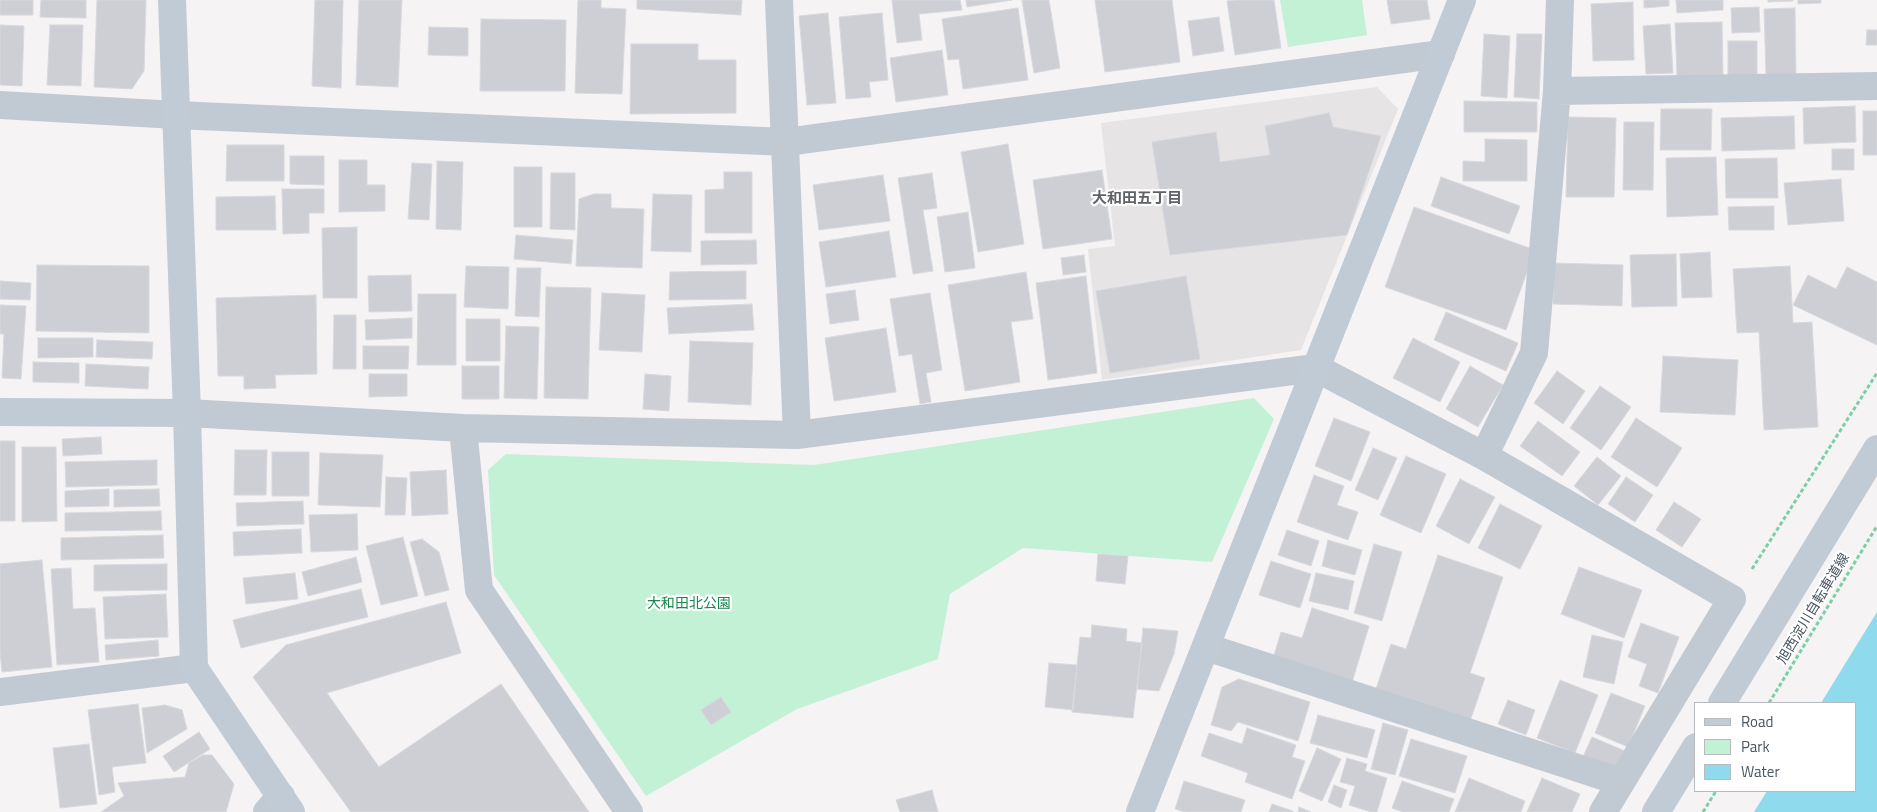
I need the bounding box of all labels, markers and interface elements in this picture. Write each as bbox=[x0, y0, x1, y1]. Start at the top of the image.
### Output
district label: 大和田五丁目 bbox=[1092, 190, 1182, 208]
street label: 旭西淀川自転車道線 bbox=[1774, 551, 1854, 667]
park label: 大和田北公園 bbox=[647, 597, 731, 613]
legend bbox=[1694, 702, 1857, 792]
text: Road bbox=[1741, 710, 1773, 733]
text: Park bbox=[1741, 735, 1770, 758]
text: Water bbox=[1741, 760, 1780, 783]

